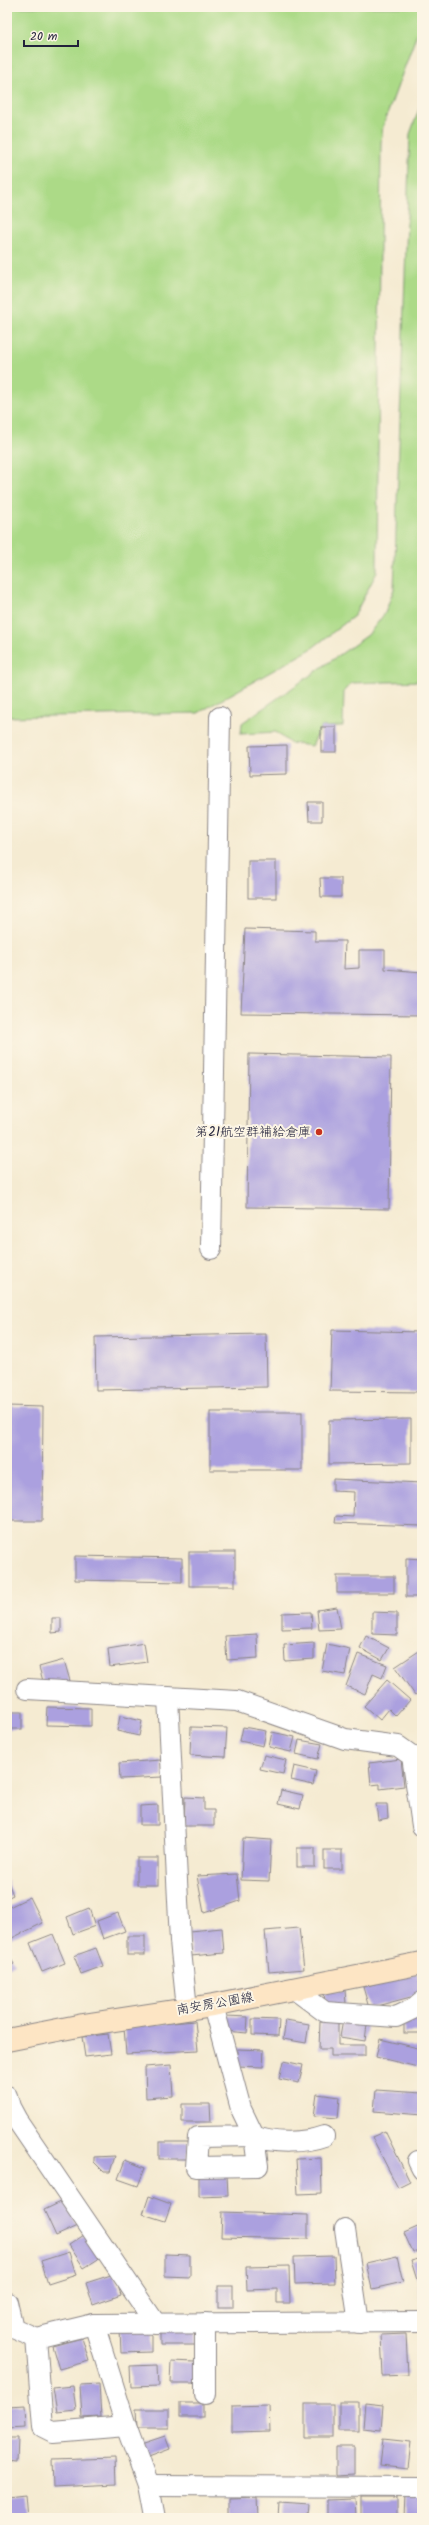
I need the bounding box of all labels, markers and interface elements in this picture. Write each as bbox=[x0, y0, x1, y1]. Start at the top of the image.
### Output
scale bar bbox=[24, 22, 78, 48]
text: 20 m bbox=[30, 27, 58, 46]
place label: 第21航空群補給倉庫 bbox=[195, 1122, 311, 1143]
marker: 第21航空群補給倉庫 bbox=[314, 1127, 324, 1137]
street label: 南安房公園線 bbox=[175, 1987, 256, 2021]

